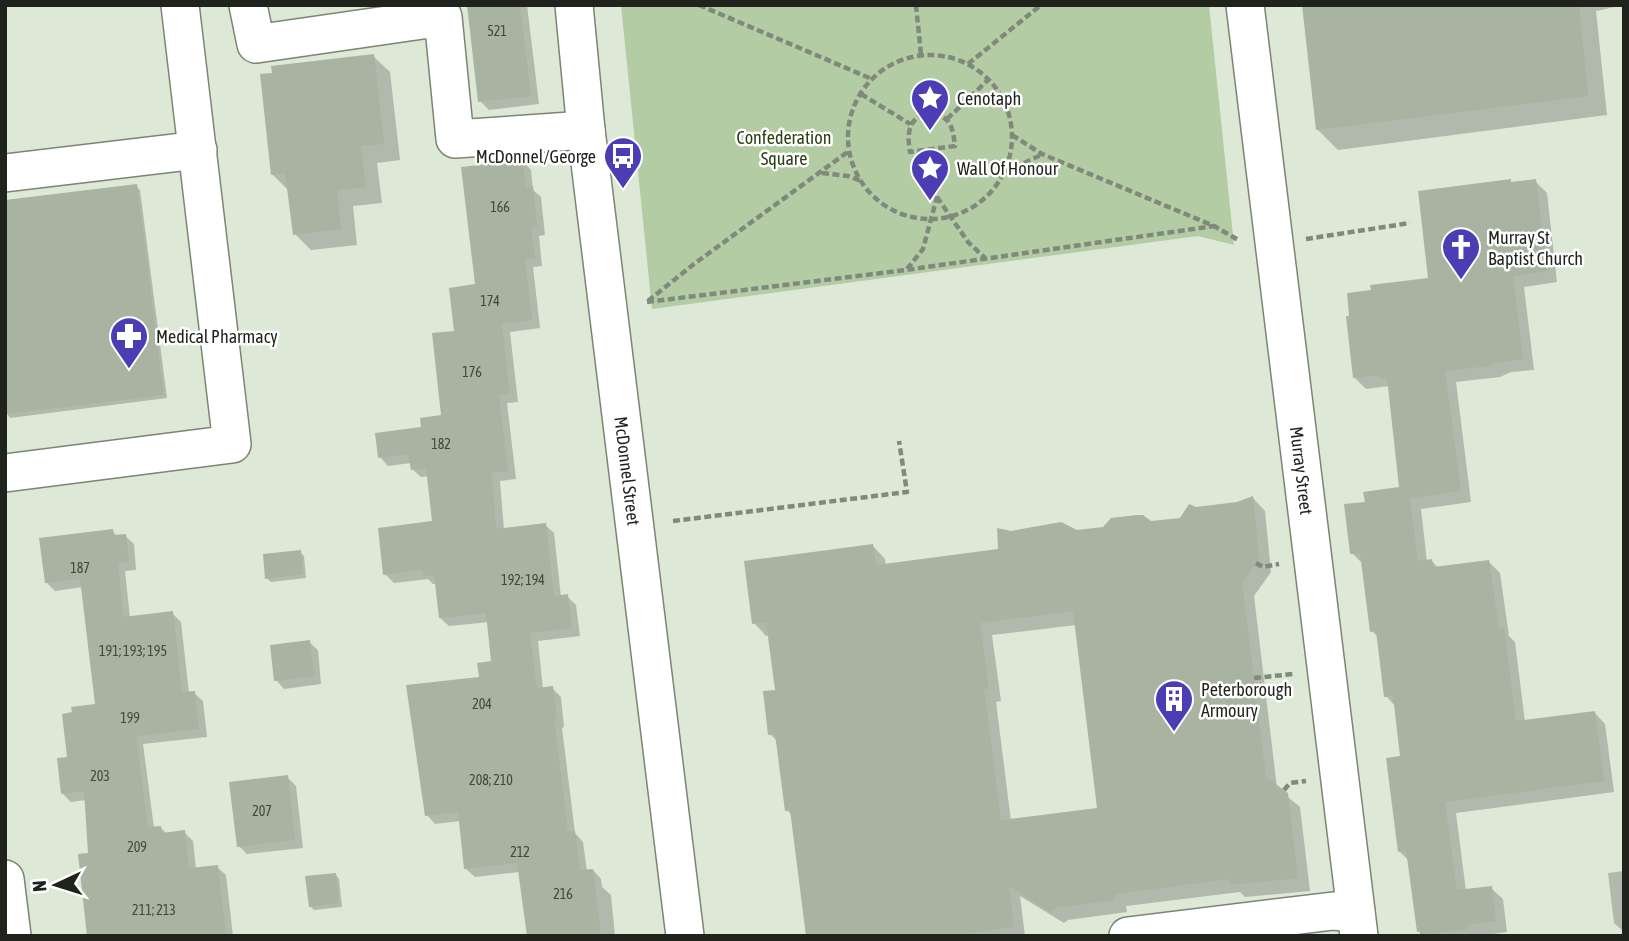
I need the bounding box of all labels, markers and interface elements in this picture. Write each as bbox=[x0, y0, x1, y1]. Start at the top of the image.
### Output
house number: 521 bbox=[487, 23, 507, 39]
place icon: Cenotaph bbox=[909, 77, 951, 132]
place label: Cenotaph bbox=[957, 88, 1021, 109]
park label: Confederation Square bbox=[737, 127, 831, 169]
bus stop icon: McDonnel/George bbox=[602, 135, 644, 190]
place label: McDonnel/George bbox=[476, 146, 596, 167]
place icon: Wall Of Honour bbox=[909, 147, 951, 202]
place label: Wall Of Honour bbox=[957, 158, 1059, 179]
house number: 166 bbox=[490, 199, 510, 215]
church icon: Murray St Baptist Church bbox=[1440, 226, 1482, 281]
place label: Murray St Baptist Church bbox=[1488, 227, 1583, 269]
house number: 174 bbox=[480, 293, 500, 309]
pharmacy icon: Medical Pharmacy bbox=[108, 315, 150, 370]
place label: Medical Pharmacy bbox=[156, 326, 278, 347]
house number: 176 bbox=[462, 364, 482, 380]
street label: McDonnel Street bbox=[611, 415, 645, 527]
street label: Murray Street bbox=[1286, 425, 1318, 516]
house number: 182 bbox=[431, 436, 451, 452]
house number: 187 bbox=[70, 560, 90, 576]
house number: 192; 194 bbox=[501, 572, 545, 588]
house number: 191; 193; 195 bbox=[99, 643, 167, 659]
building icon: Peterborough Armoury bbox=[1153, 678, 1195, 733]
place label: Peterborough Armoury bbox=[1201, 679, 1292, 721]
house number: 204 bbox=[472, 696, 492, 712]
house number: 199 bbox=[120, 710, 140, 726]
house number: 203 bbox=[90, 768, 110, 784]
house number: 208; 210 bbox=[469, 772, 513, 788]
house number: 207 bbox=[252, 803, 272, 819]
house number: 209 bbox=[127, 839, 147, 855]
house number: 212 bbox=[510, 844, 530, 860]
north arrow bbox=[21, 850, 91, 920]
text: N bbox=[28, 880, 50, 893]
house number: 216 bbox=[553, 886, 573, 902]
house number: 211; 213 bbox=[132, 902, 176, 918]

